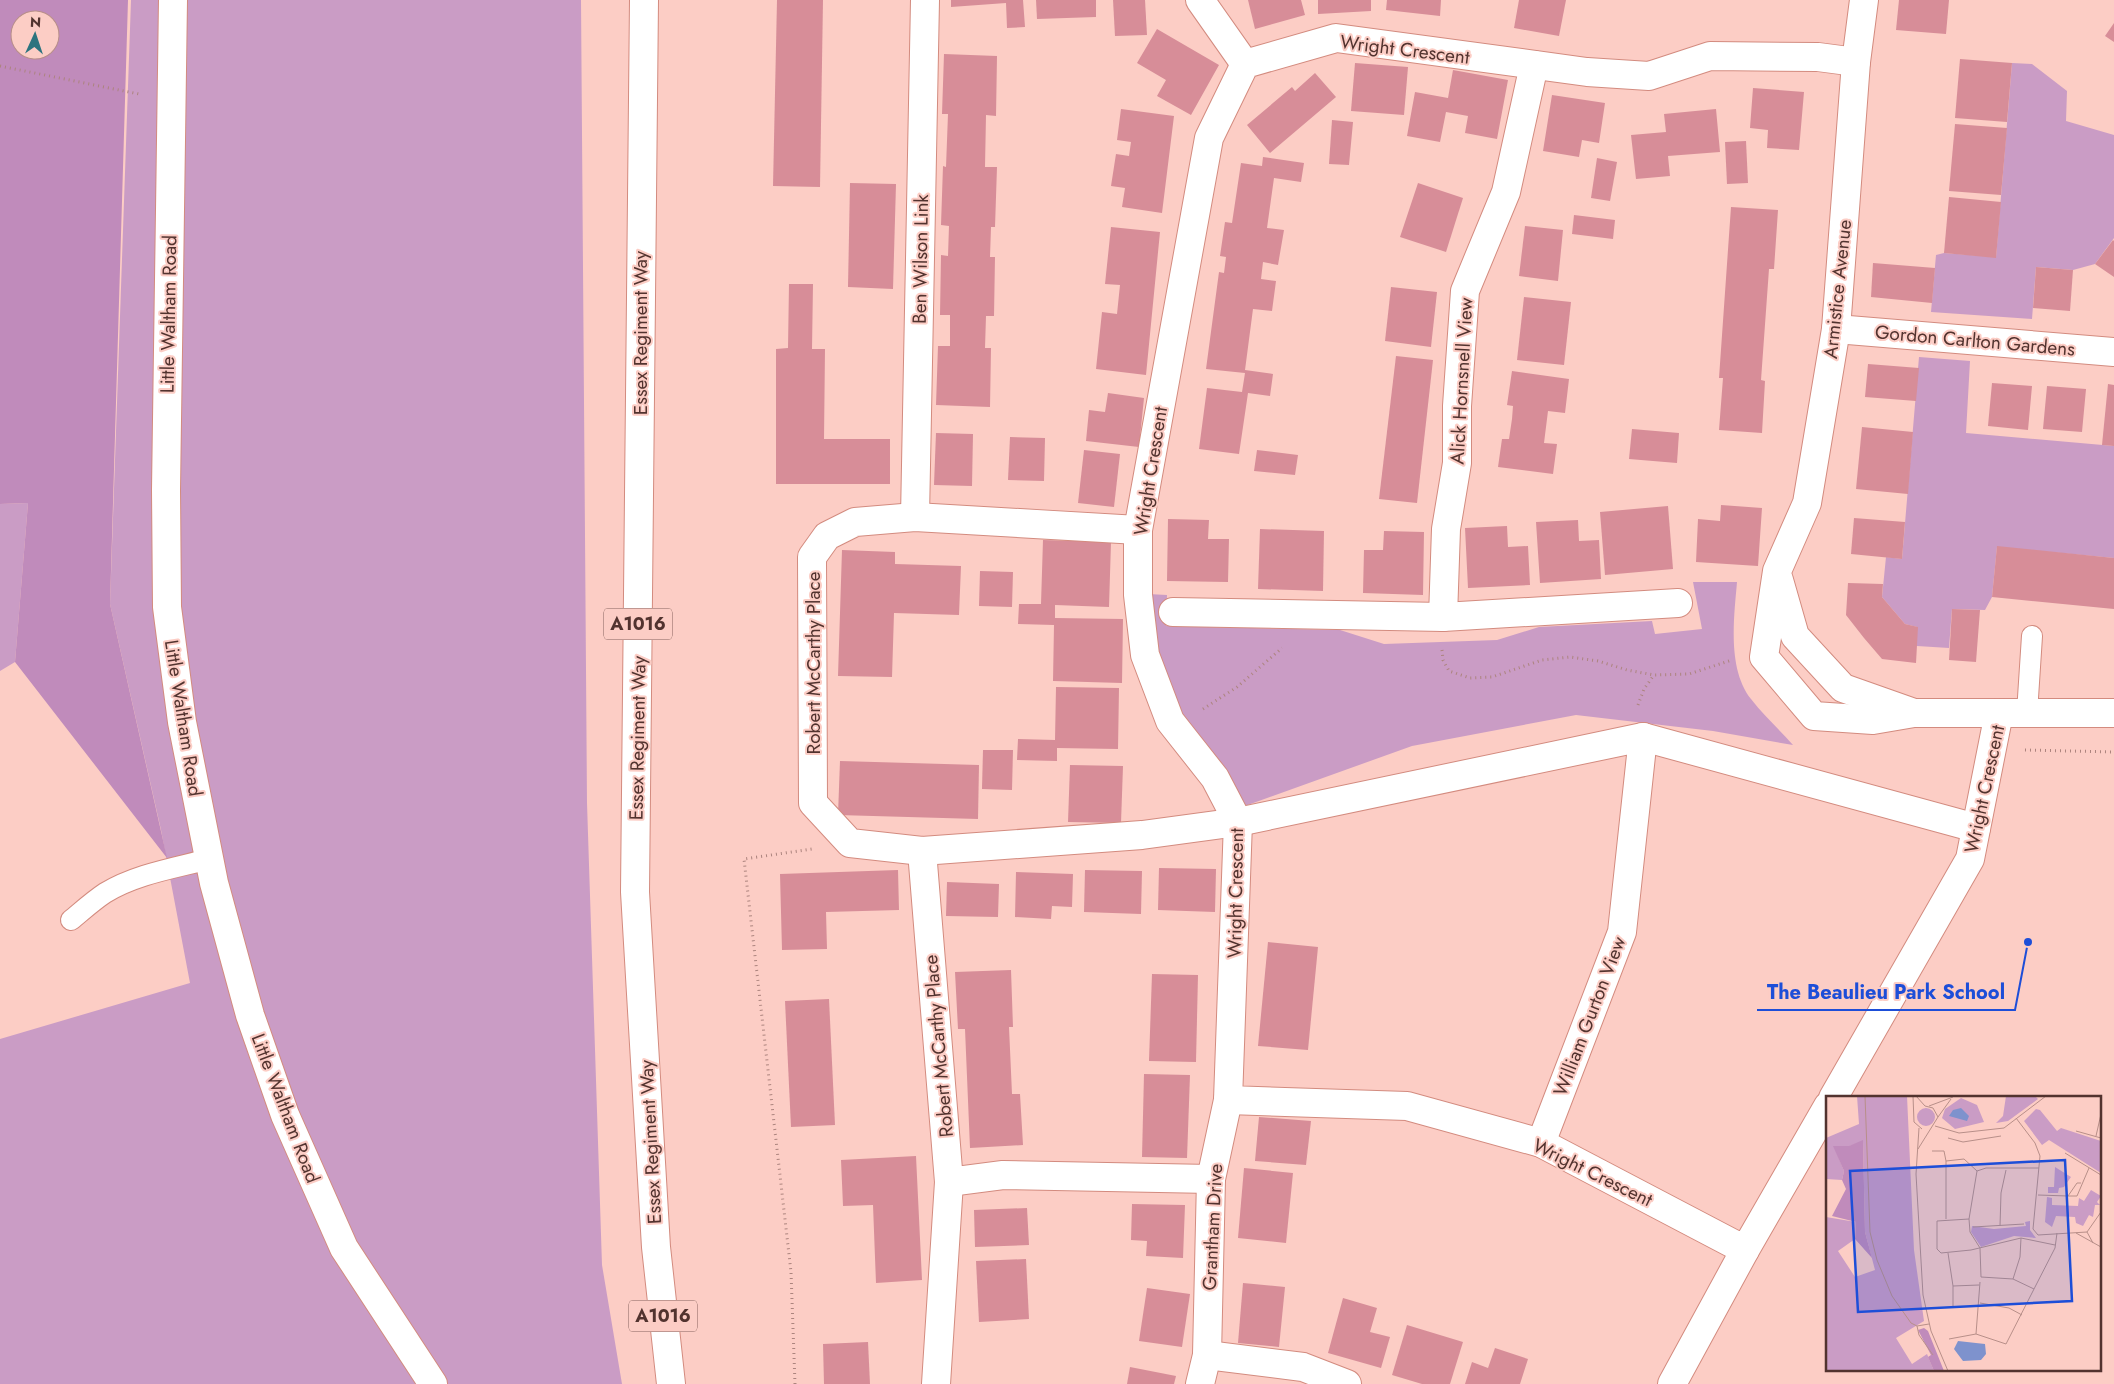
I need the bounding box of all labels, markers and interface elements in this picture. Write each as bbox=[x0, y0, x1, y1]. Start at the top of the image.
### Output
north arrow bbox=[10, 10, 60, 60]
text: N bbox=[30, 12, 42, 32]
street label: Wright Crescent bbox=[1339, 28, 1472, 71]
street label: Ben Wilson Link bbox=[906, 193, 935, 324]
street label: Armistice Avenue bbox=[1817, 218, 1858, 360]
street label: Little Waltham Road bbox=[154, 235, 183, 393]
street label: Essex Regiment Way bbox=[627, 250, 654, 415]
street label: Alick Hornsnell View bbox=[1444, 297, 1479, 465]
street label: Gordon Carlton Gardens bbox=[1874, 318, 2076, 363]
street label: Wright Crescent bbox=[1127, 404, 1174, 537]
street label: Robert McCarthy Place bbox=[800, 571, 827, 754]
road number: A1016 bbox=[604, 608, 672, 640]
street label: Little Waltham Road bbox=[158, 638, 209, 798]
street label: Essex Regiment Way bbox=[623, 655, 652, 820]
street label: Wright Crescent bbox=[1958, 722, 2011, 856]
street label: Wright Crescent bbox=[1221, 827, 1250, 958]
street label: William Gurton View bbox=[1547, 932, 1632, 1100]
street label: Robert McCarthy Place bbox=[917, 953, 960, 1138]
callout: The Beaulieu Park School bbox=[1757, 975, 2015, 1010]
text: The Beaulieu Park School bbox=[1767, 978, 2005, 1007]
street label: Little Waltham Road bbox=[245, 1030, 326, 1187]
street label: Essex Regiment Way bbox=[633, 1059, 668, 1225]
inset map bbox=[1826, 1096, 2102, 1372]
street label: Wright Crescent bbox=[1528, 1132, 1658, 1213]
street label: Grantham Drive bbox=[1196, 1163, 1229, 1291]
road number: A1016 bbox=[629, 1300, 697, 1332]

